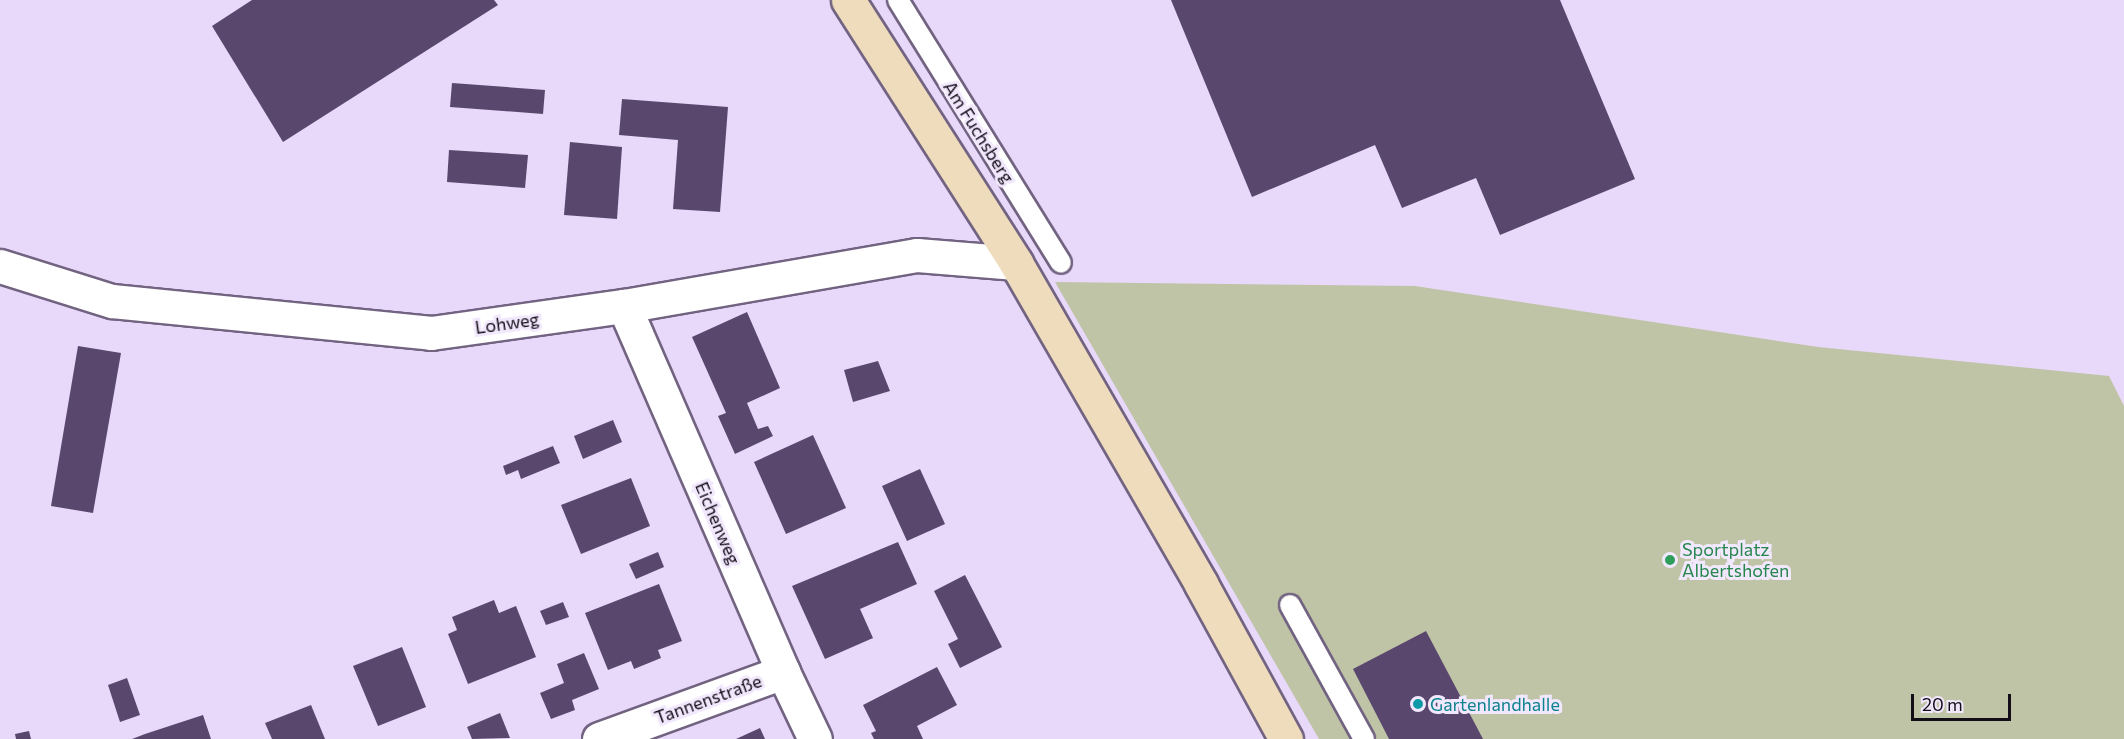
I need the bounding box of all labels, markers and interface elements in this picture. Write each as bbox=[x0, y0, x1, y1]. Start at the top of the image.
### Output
street label: Am Fuchsberg bbox=[939, 77, 1019, 187]
street label: Lohweg bbox=[474, 308, 540, 338]
street label: Eichenweg bbox=[691, 479, 745, 567]
place label: Sportplatz Albertshofen bbox=[1682, 539, 1789, 582]
marker: Sportplatz Albertshofen bbox=[1663, 553, 1677, 567]
street label: Tannenstraße bbox=[652, 670, 764, 728]
scale bar bbox=[1914, 682, 2014, 720]
place label: Gartenlandhalle bbox=[1430, 693, 1560, 715]
text: 20 m bbox=[1922, 693, 1963, 715]
marker: Gartenlandhalle bbox=[1411, 697, 1425, 711]

